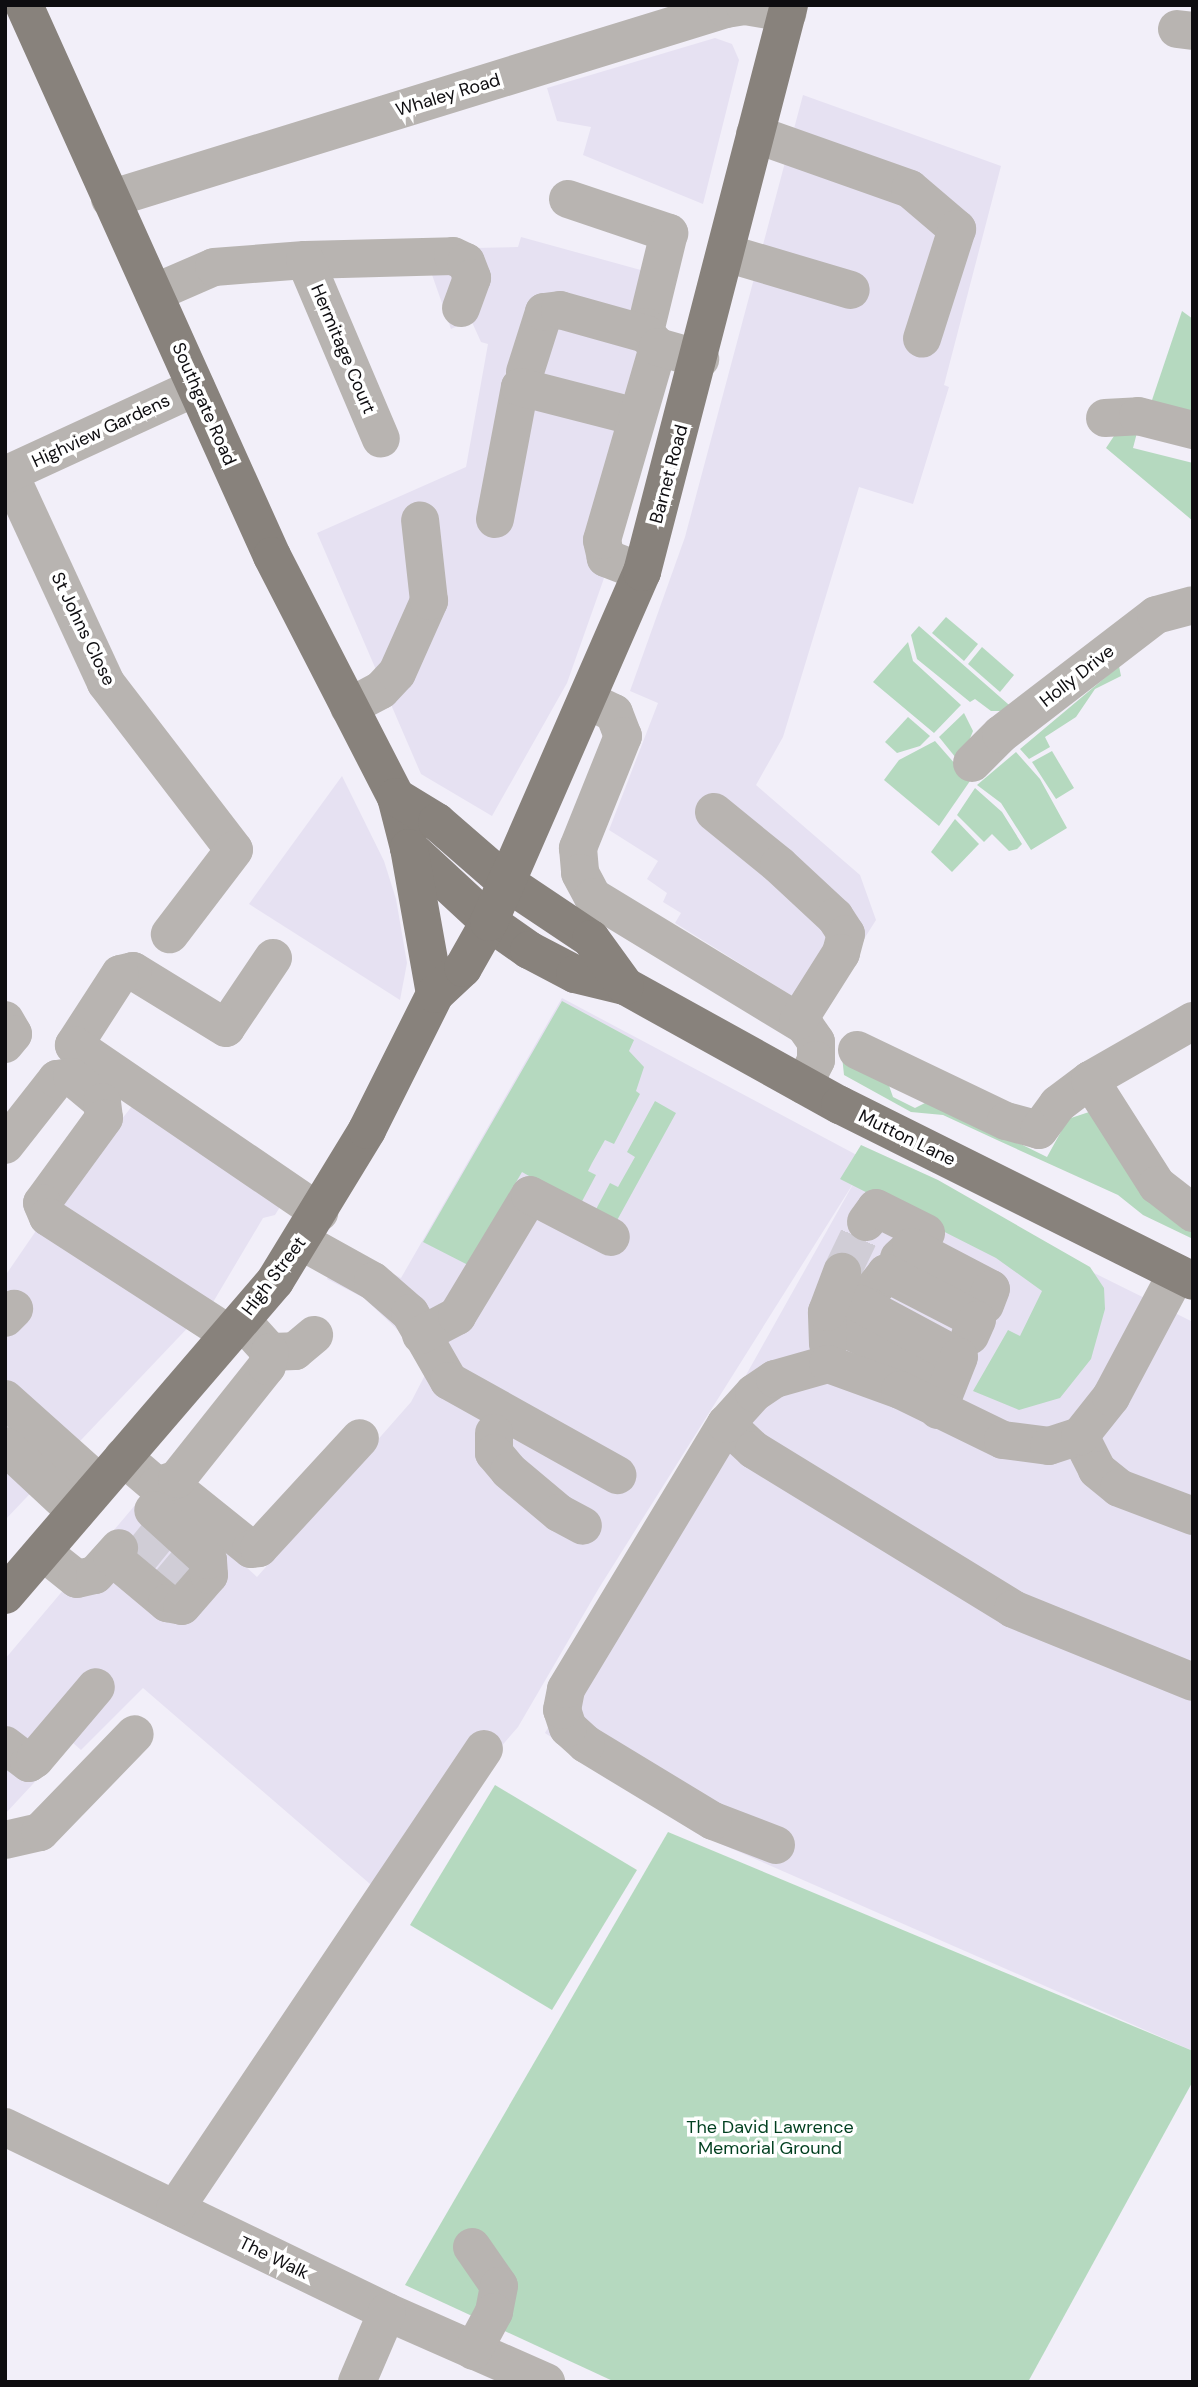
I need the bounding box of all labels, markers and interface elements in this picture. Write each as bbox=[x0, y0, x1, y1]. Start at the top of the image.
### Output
street label: Whaley Road bbox=[393, 69, 503, 121]
street label: Hermitage Court bbox=[306, 281, 380, 417]
street label: Southgate Road bbox=[167, 339, 241, 469]
street label: Highview Gardens bbox=[29, 390, 173, 472]
street label: Barnet Road bbox=[645, 422, 693, 526]
street label: St Johns Close bbox=[46, 569, 120, 689]
street label: Holly Drive bbox=[1036, 640, 1118, 712]
street label: Mutton Lane bbox=[855, 1105, 959, 1171]
street label: High Street bbox=[237, 1232, 311, 1320]
park label: The David Lawrence Memorial Ground bbox=[686, 2117, 854, 2160]
street label: The Walk bbox=[236, 2232, 312, 2284]

